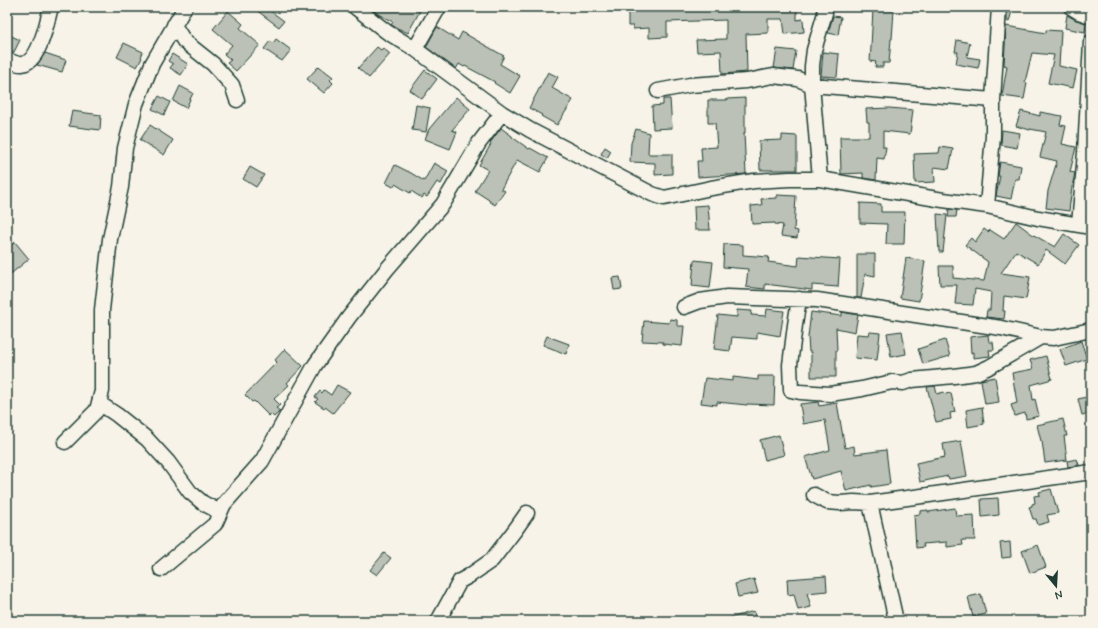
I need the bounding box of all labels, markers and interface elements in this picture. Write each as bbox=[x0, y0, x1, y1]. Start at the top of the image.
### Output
north arrow bbox=[1036, 566, 1076, 606]
text: N bbox=[1053, 587, 1064, 602]

